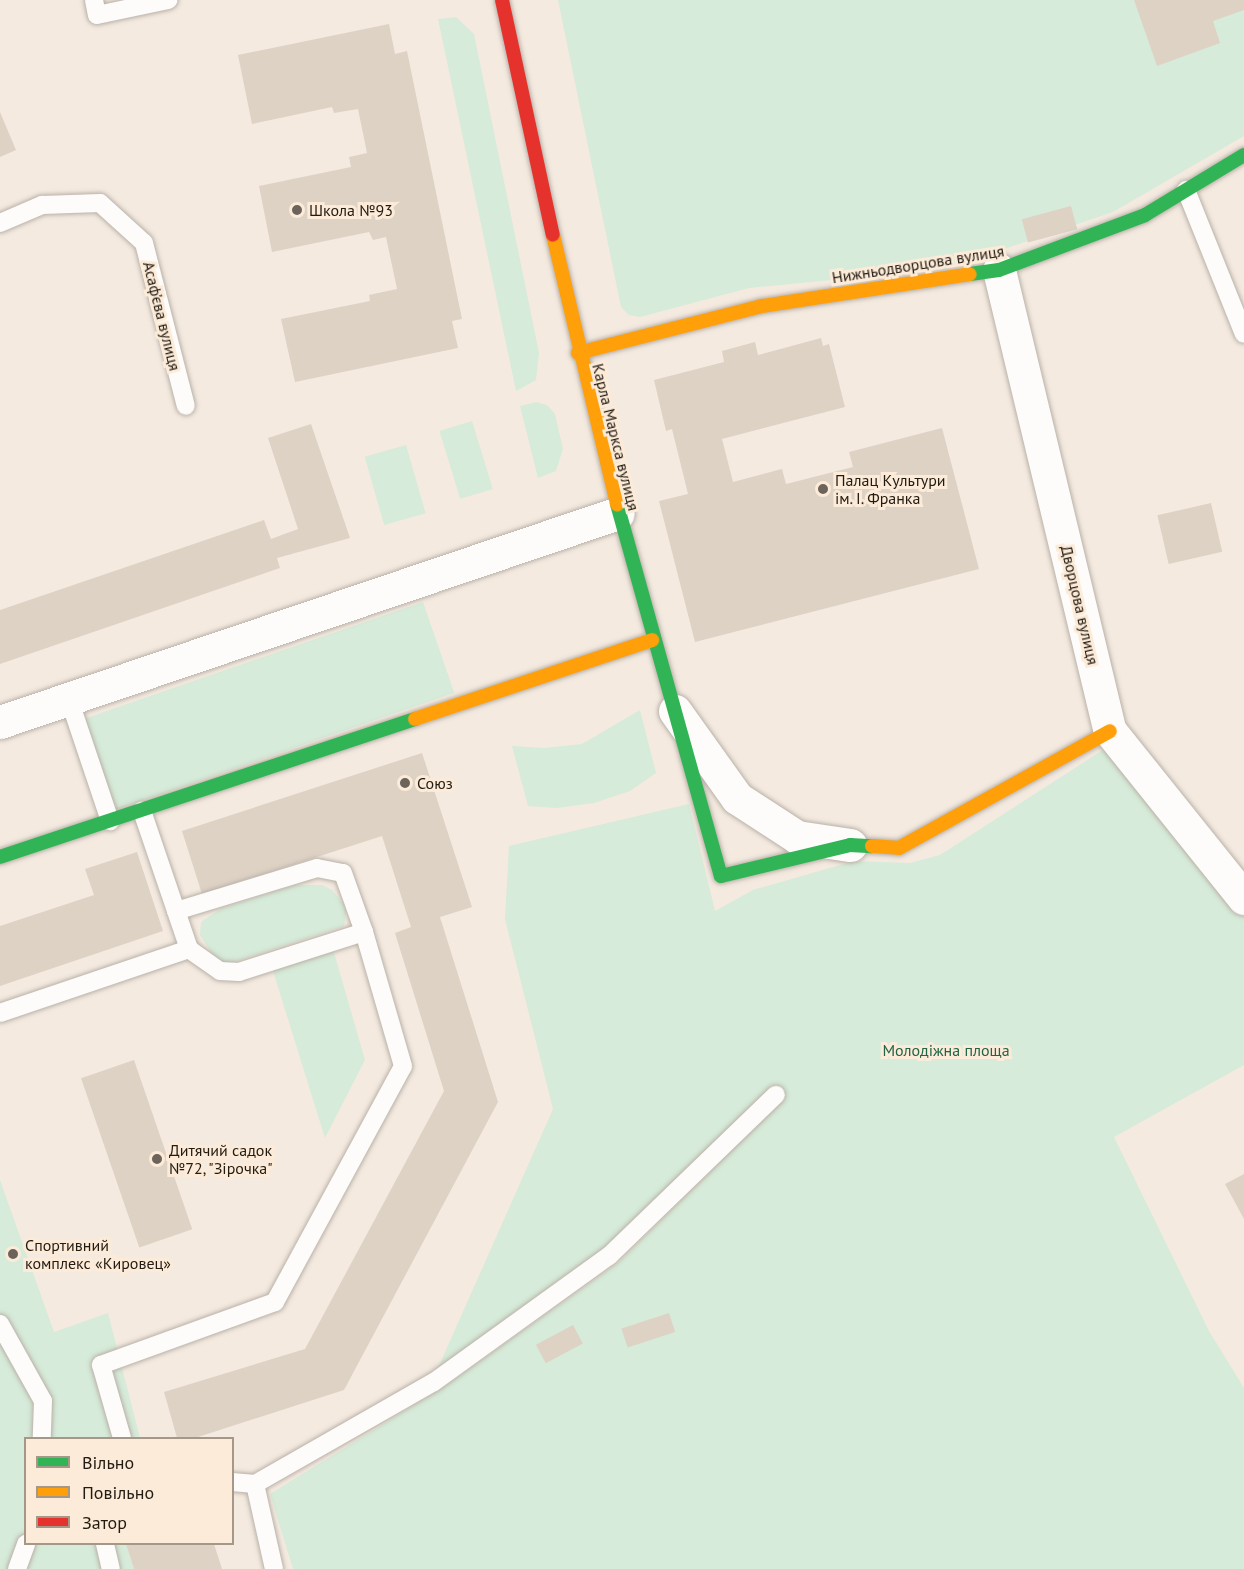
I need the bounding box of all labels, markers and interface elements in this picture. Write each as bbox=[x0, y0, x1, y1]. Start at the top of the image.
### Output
place label: Школа №93 bbox=[309, 200, 393, 220]
marker: Школа №93 bbox=[290, 203, 304, 217]
street label: Нижньодворцова вулиця bbox=[830, 241, 1006, 287]
street label: Асаф’єва вулиця bbox=[139, 259, 185, 373]
street label: Карла Маркса вулиця bbox=[588, 361, 644, 513]
place label: Палац Культури ім. І. Франка bbox=[835, 470, 946, 508]
marker: Палац Культури ім. І. Франка bbox=[816, 482, 830, 496]
street label: Дворцова вулиця bbox=[1057, 543, 1103, 667]
place label: Союз bbox=[417, 773, 453, 793]
marker: Союз bbox=[398, 776, 412, 790]
park label: Молодіжна площа bbox=[882, 1040, 1010, 1060]
place label: Дитячий садок №72, "Зірочка" bbox=[169, 1140, 275, 1178]
marker: Дитячий садок №72, "Зірочка" bbox=[150, 1152, 164, 1166]
place label: Cпортивний комплекс «Кировец» bbox=[25, 1235, 171, 1273]
marker: Cпортивний комплекс «Кировец» bbox=[6, 1247, 20, 1261]
legend bbox=[24, 1437, 234, 1545]
text: Вільно bbox=[82, 1451, 134, 1474]
text: Повільно bbox=[82, 1481, 154, 1504]
text: Затор bbox=[82, 1511, 127, 1534]

